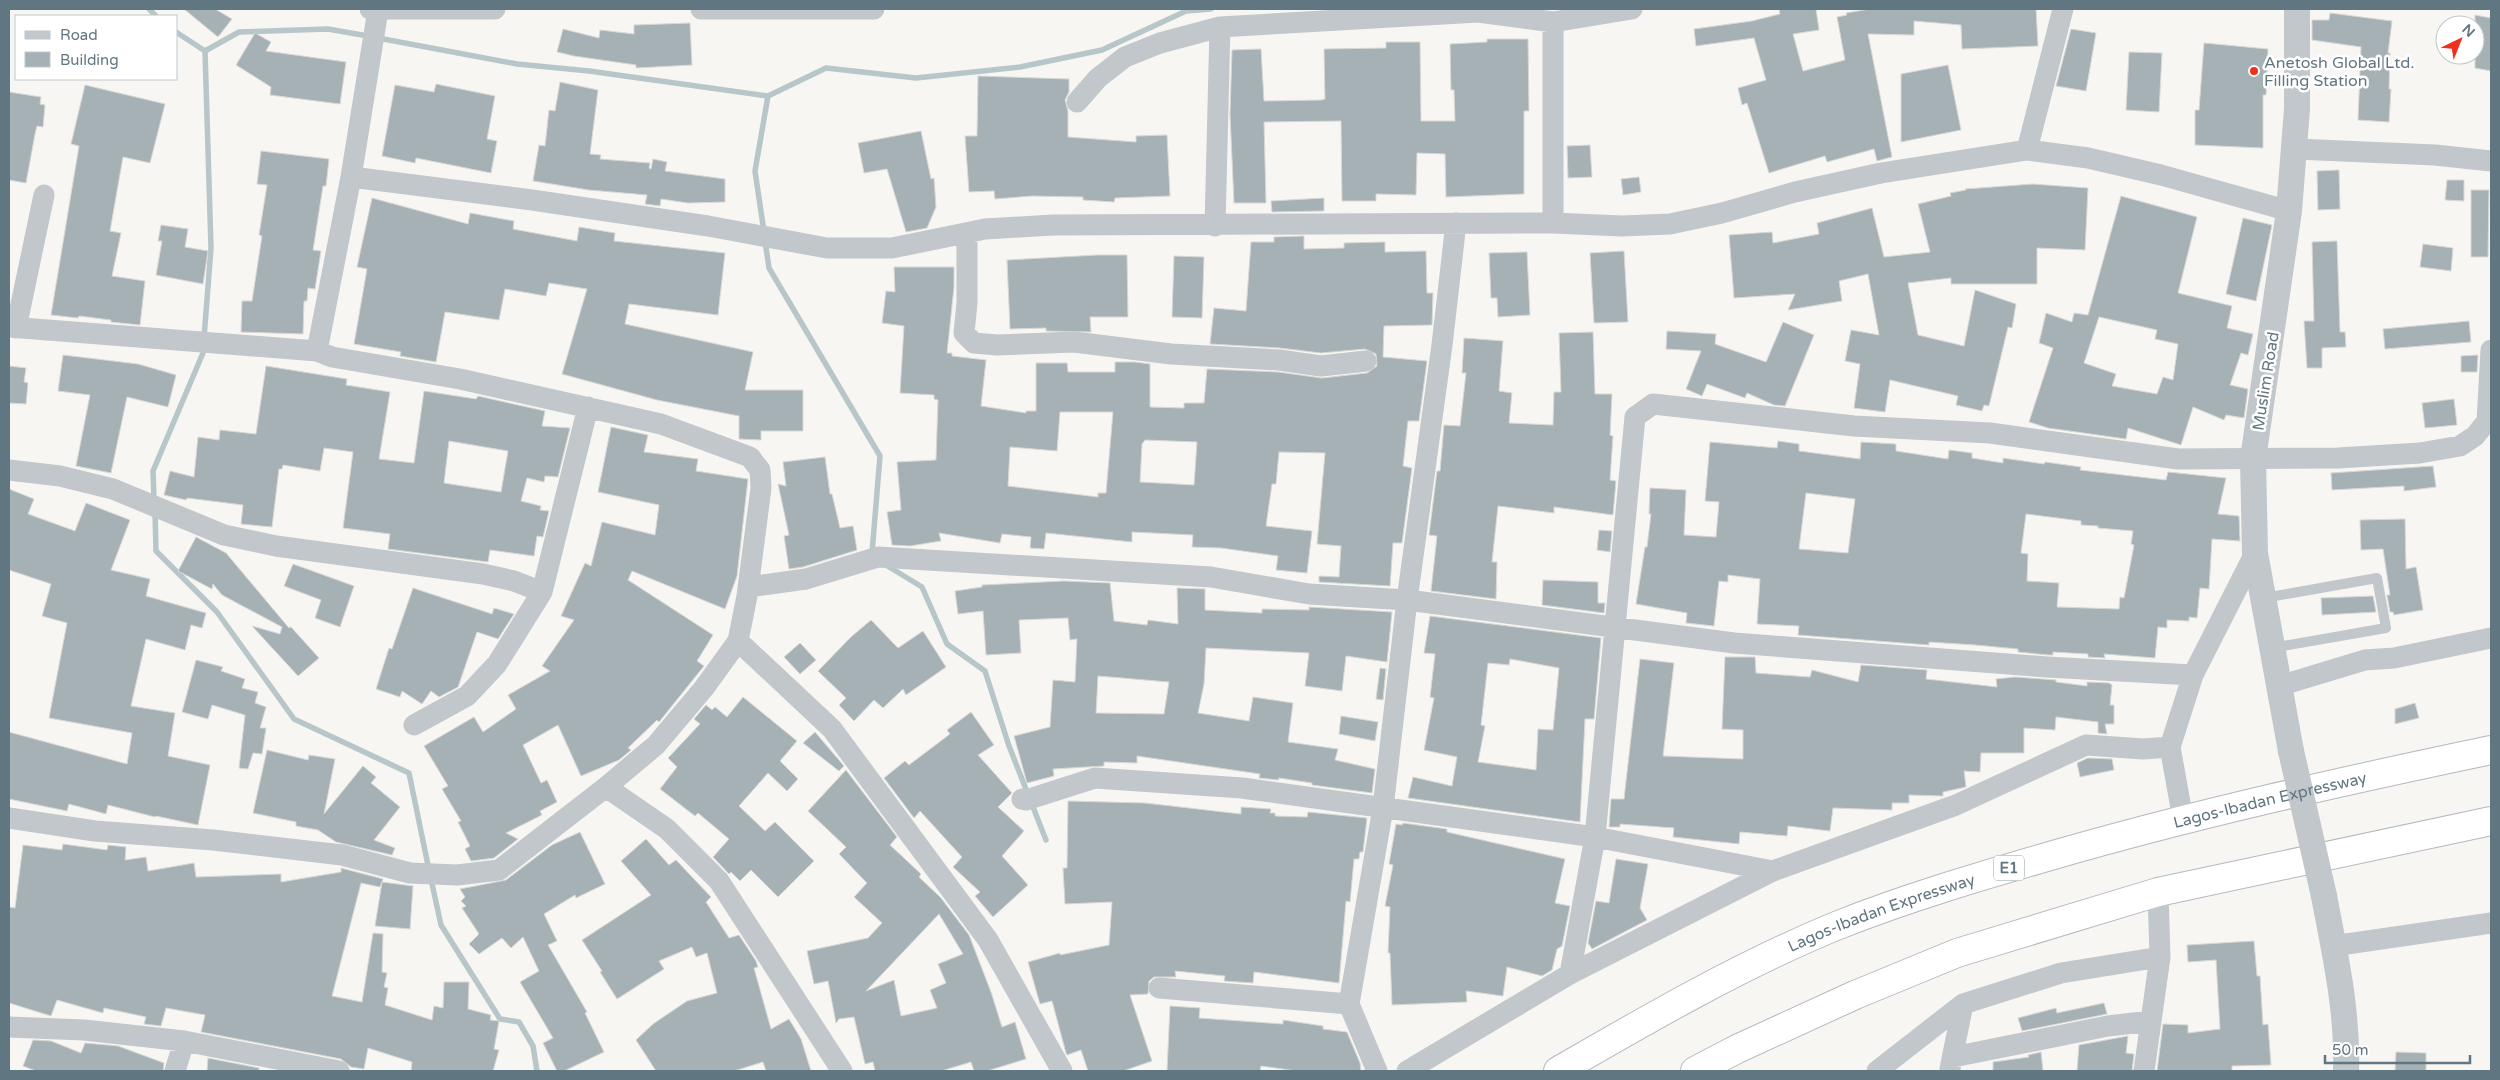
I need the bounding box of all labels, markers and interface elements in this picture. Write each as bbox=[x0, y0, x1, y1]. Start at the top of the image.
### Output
legend bbox=[15, 15, 178, 80]
north arrow bbox=[2435, 15, 2485, 65]
text: N bbox=[2459, 21, 2478, 41]
text: Road bbox=[60, 26, 98, 44]
text: Building bbox=[60, 51, 119, 69]
place label: Anetosh Global Ltd. Filling Station bbox=[2264, 53, 2414, 91]
marker: Anetosh Global Ltd. Filling Station bbox=[2248, 65, 2260, 77]
street label: Muslim Road bbox=[2248, 330, 2284, 432]
street label: Lagos-Ibadan Expressway bbox=[2171, 768, 2369, 833]
road number: E1 bbox=[1994, 856, 2024, 880]
street label: Lagos-Ibadan Expressway bbox=[1785, 870, 1978, 957]
scale bar bbox=[2325, 1032, 2470, 1064]
text: 50 m bbox=[2332, 1041, 2369, 1059]

